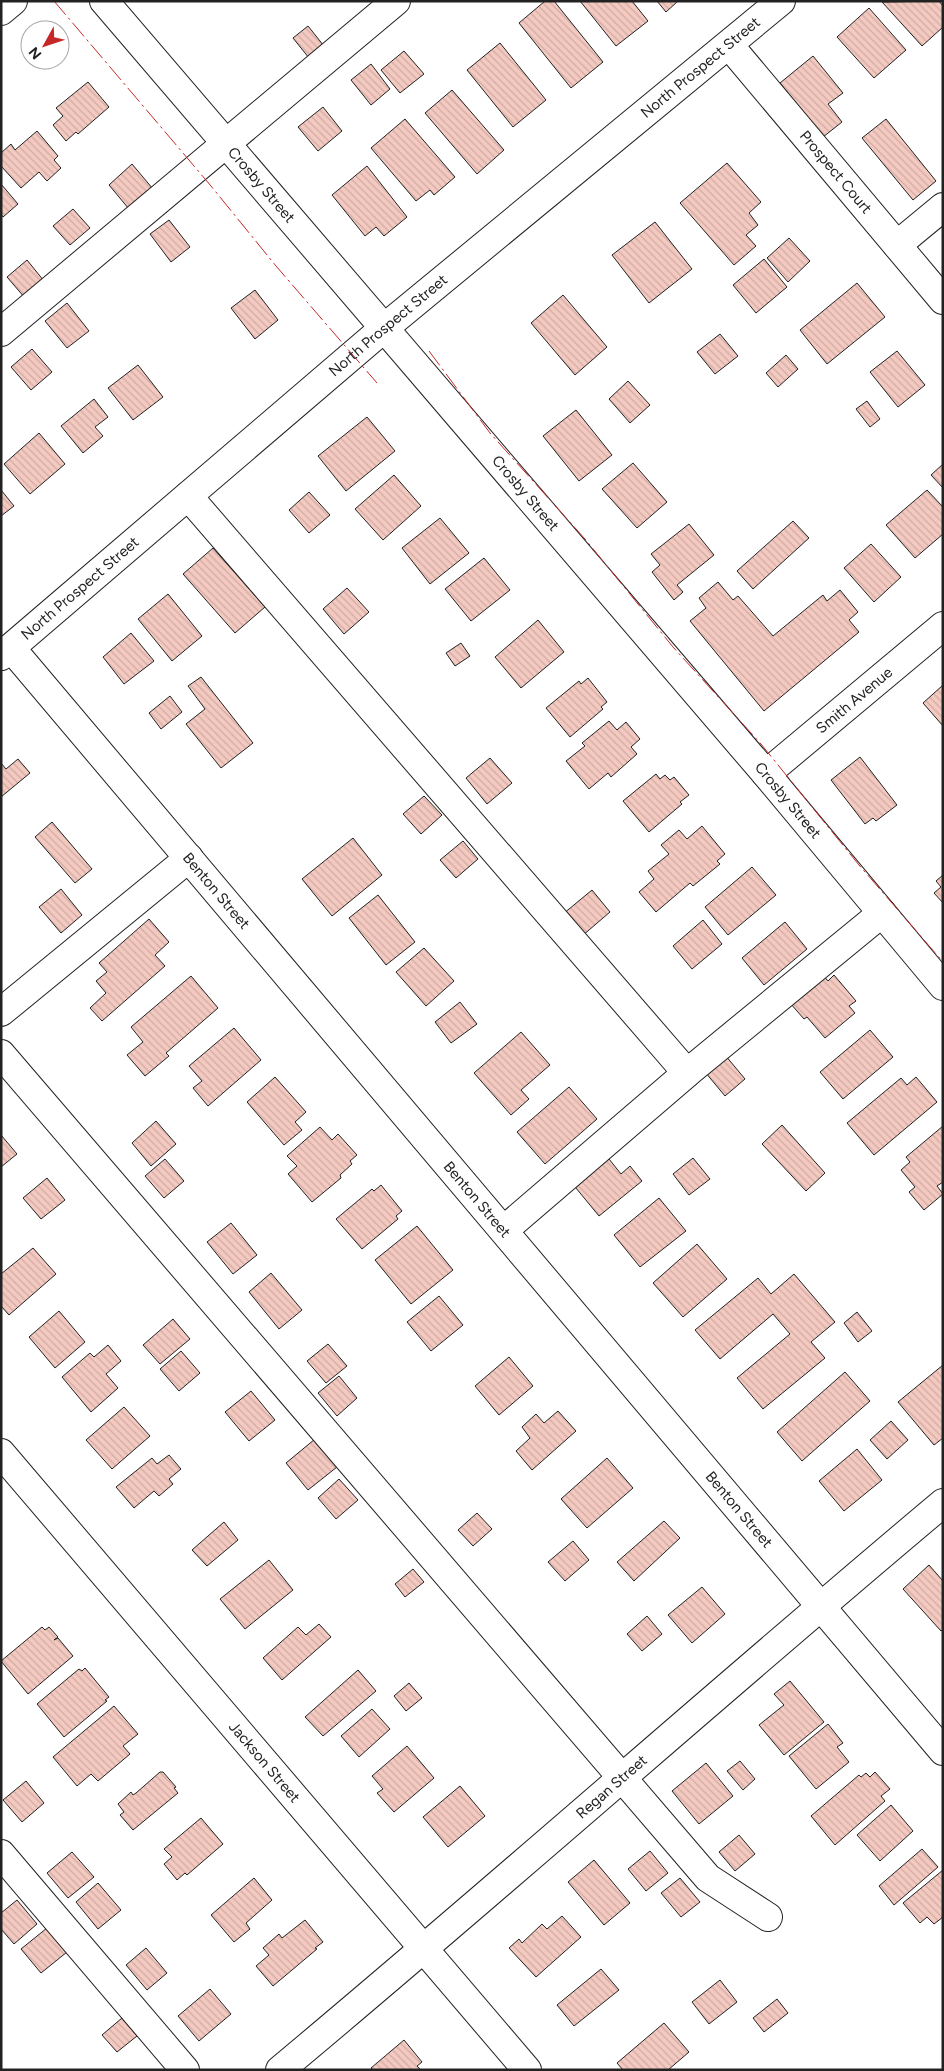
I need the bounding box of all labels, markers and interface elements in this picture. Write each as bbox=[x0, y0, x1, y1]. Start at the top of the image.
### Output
street label: North Prospect Street bbox=[637, 13, 764, 122]
north arrow bbox=[20, 20, 70, 70]
text: N bbox=[25, 43, 45, 63]
street label: Prospect Court bbox=[796, 127, 876, 218]
street label: Crosby Street bbox=[224, 143, 299, 227]
street label: North Prospect Street bbox=[325, 270, 451, 380]
street label: Crosby Street bbox=[488, 452, 563, 535]
street label: North Prospect Street bbox=[17, 533, 143, 644]
street label: Smith Avenue bbox=[812, 663, 896, 737]
street label: Crosby Street bbox=[751, 759, 825, 842]
street label: Benton Street bbox=[179, 849, 254, 933]
street label: Benton Street bbox=[440, 1158, 514, 1242]
street label: Benton Street bbox=[702, 1468, 777, 1552]
street label: Jackson Street bbox=[225, 1718, 304, 1806]
street label: Regan Street bbox=[572, 1751, 651, 1823]

